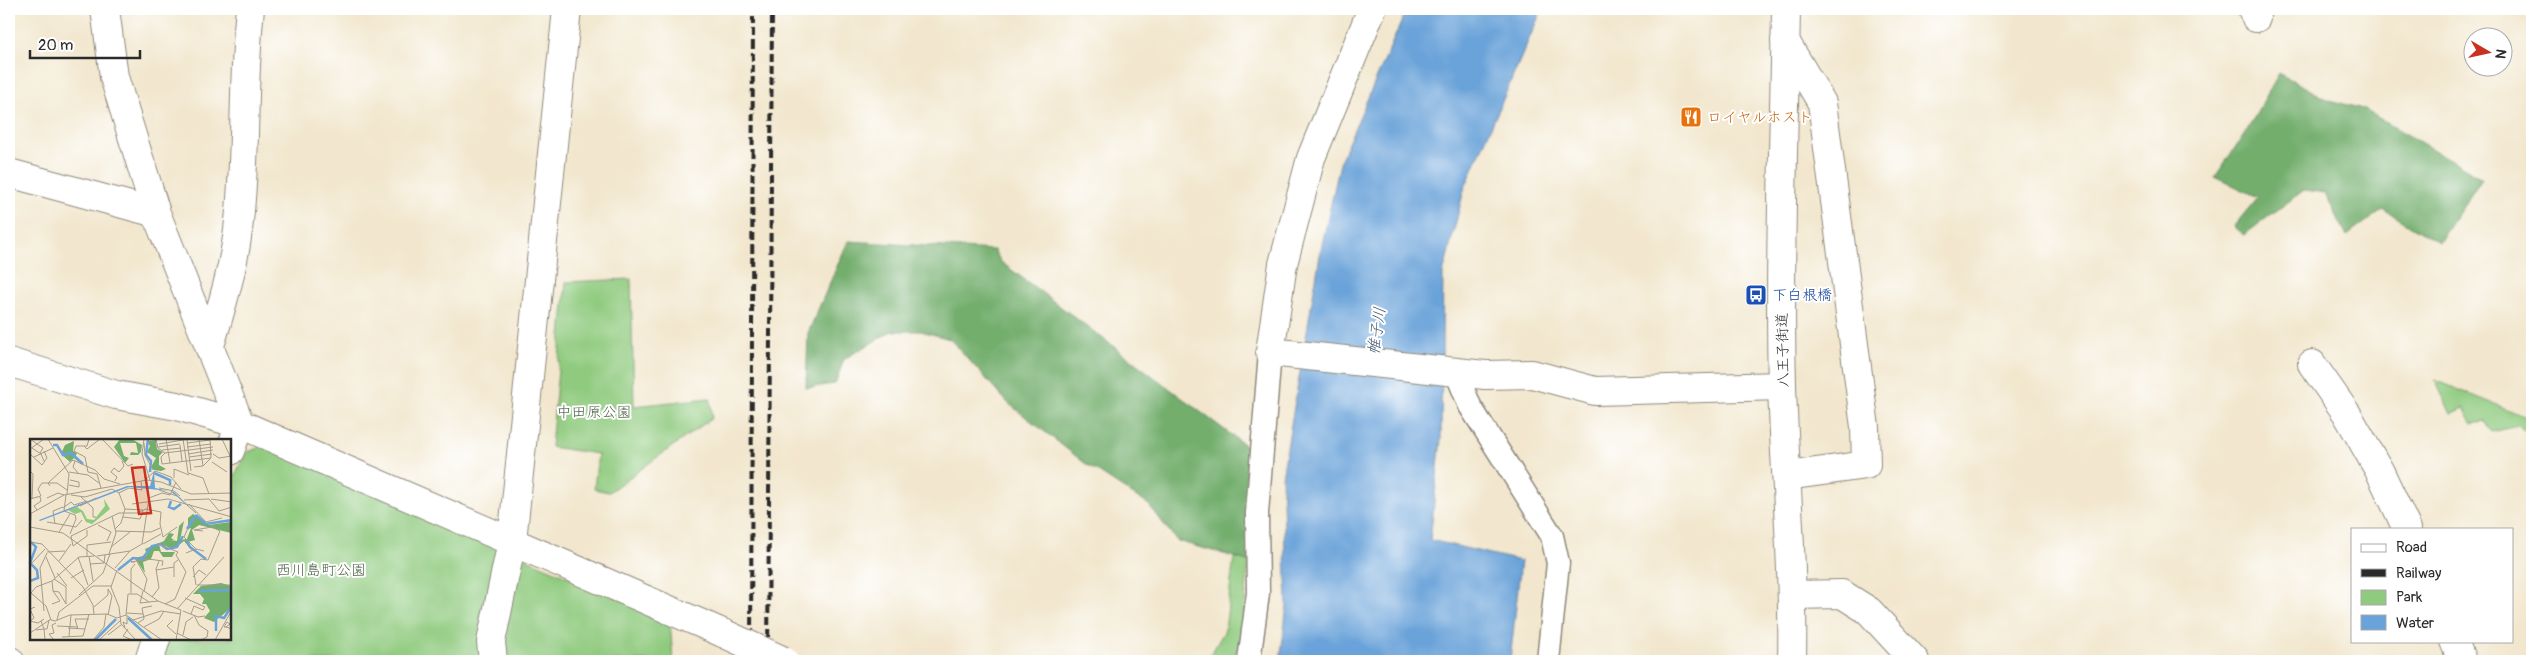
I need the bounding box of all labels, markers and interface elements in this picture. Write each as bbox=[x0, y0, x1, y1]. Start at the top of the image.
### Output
scale bar bbox=[30, 28, 140, 60]
north arrow bbox=[2464, 28, 2514, 78]
text: 20 m bbox=[38, 36, 73, 55]
text: N bbox=[2491, 48, 2509, 60]
restaurant icon: ロイヤルホスト bbox=[1679, 105, 1703, 129]
place label: ロイヤルホスト bbox=[1707, 108, 1813, 127]
bus stop icon: 下白根橋 bbox=[1744, 283, 1768, 307]
place label: 下白根橋 bbox=[1772, 286, 1832, 305]
water label: 帷子川 bbox=[1364, 306, 1390, 356]
street label: 八王子街道 bbox=[1773, 312, 1793, 388]
park label: 中田原公園 bbox=[556, 403, 632, 422]
inset map bbox=[30, 439, 231, 640]
legend bbox=[2351, 528, 2514, 642]
text: Road bbox=[2396, 538, 2427, 557]
park label: 西川島町公園 bbox=[276, 561, 366, 580]
text: Railway bbox=[2396, 564, 2442, 583]
text: Park bbox=[2396, 588, 2423, 607]
text: Water bbox=[2396, 614, 2435, 633]

